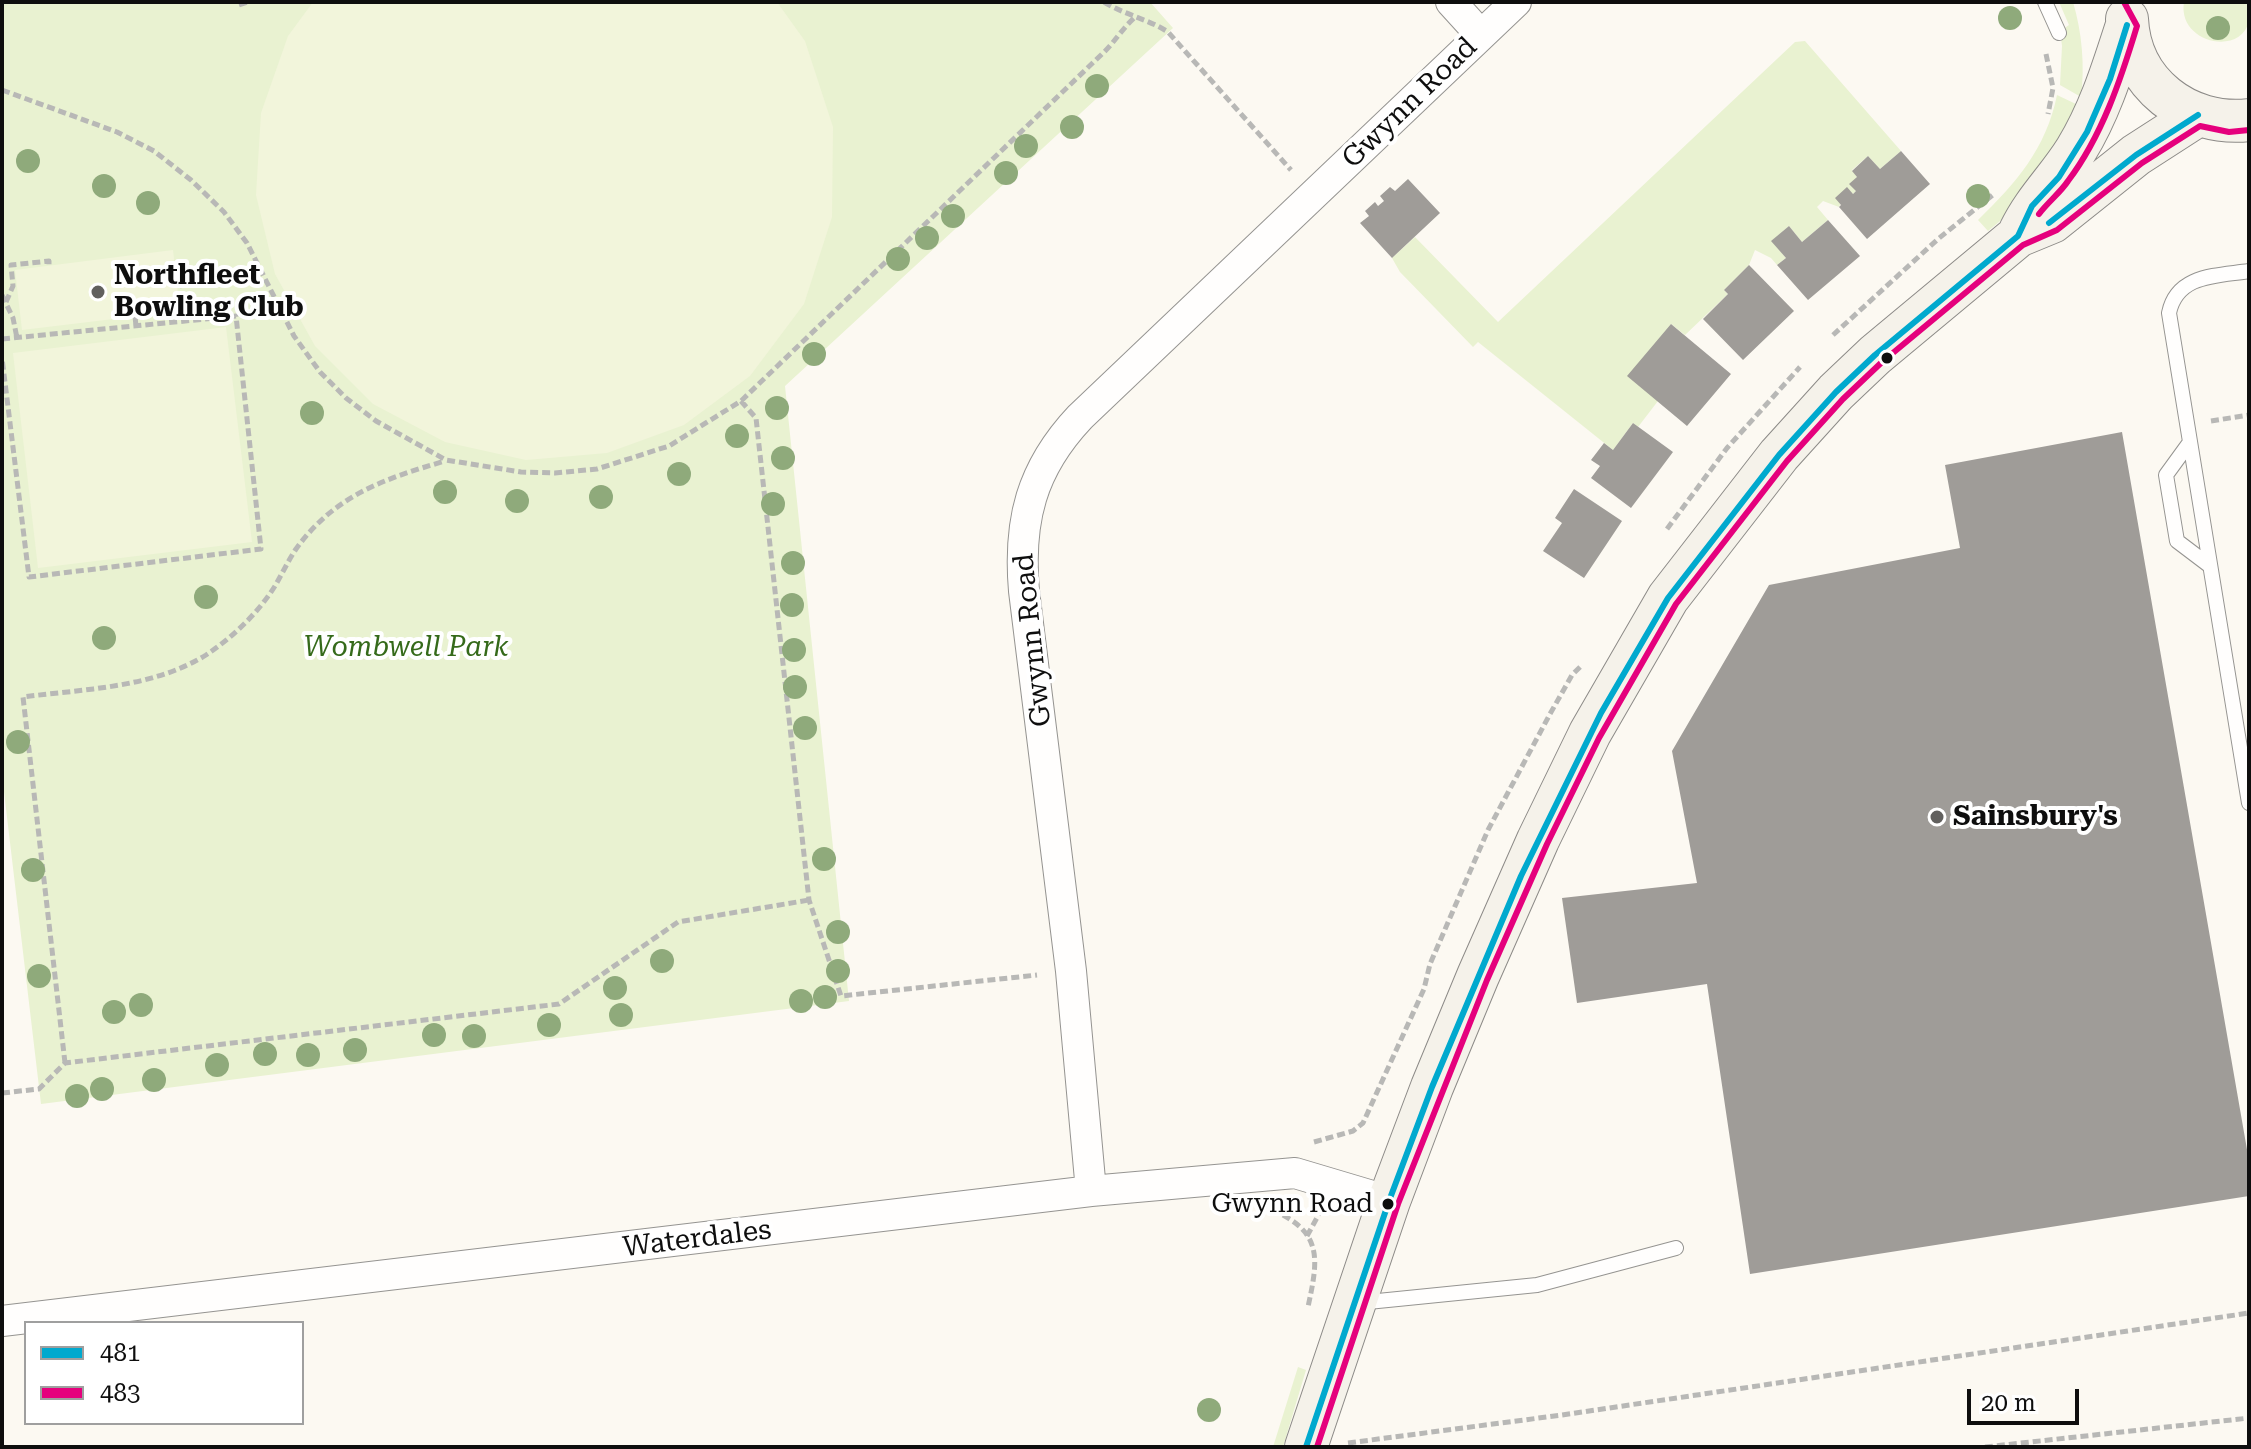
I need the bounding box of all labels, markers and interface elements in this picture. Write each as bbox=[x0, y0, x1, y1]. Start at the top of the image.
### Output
street label: Gwynn Road bbox=[1336, 30, 1484, 176]
place label: Northfleet Bowling Club bbox=[114, 259, 304, 325]
marker: Northfleet Bowling Club bbox=[89, 283, 107, 301]
unlabelled marker bbox=[1879, 350, 1895, 366]
street label: Gwynn Road bbox=[1007, 552, 1059, 728]
park label: Wombwell Park bbox=[304, 631, 508, 665]
place label: Sainsbury's bbox=[1953, 800, 2118, 834]
marker: Sainsbury's bbox=[1928, 808, 1946, 826]
place label: Gwynn Road bbox=[1211, 1188, 1373, 1220]
marker: Gwynn Road bbox=[1380, 1196, 1396, 1212]
street label: Waterdales bbox=[621, 1213, 773, 1265]
legend bbox=[24, 1321, 304, 1425]
text: 481 bbox=[100, 1339, 140, 1367]
scale bar bbox=[1971, 1373, 2083, 1423]
text: 483 bbox=[100, 1379, 140, 1407]
text: 20 m bbox=[1981, 1389, 2036, 1417]

